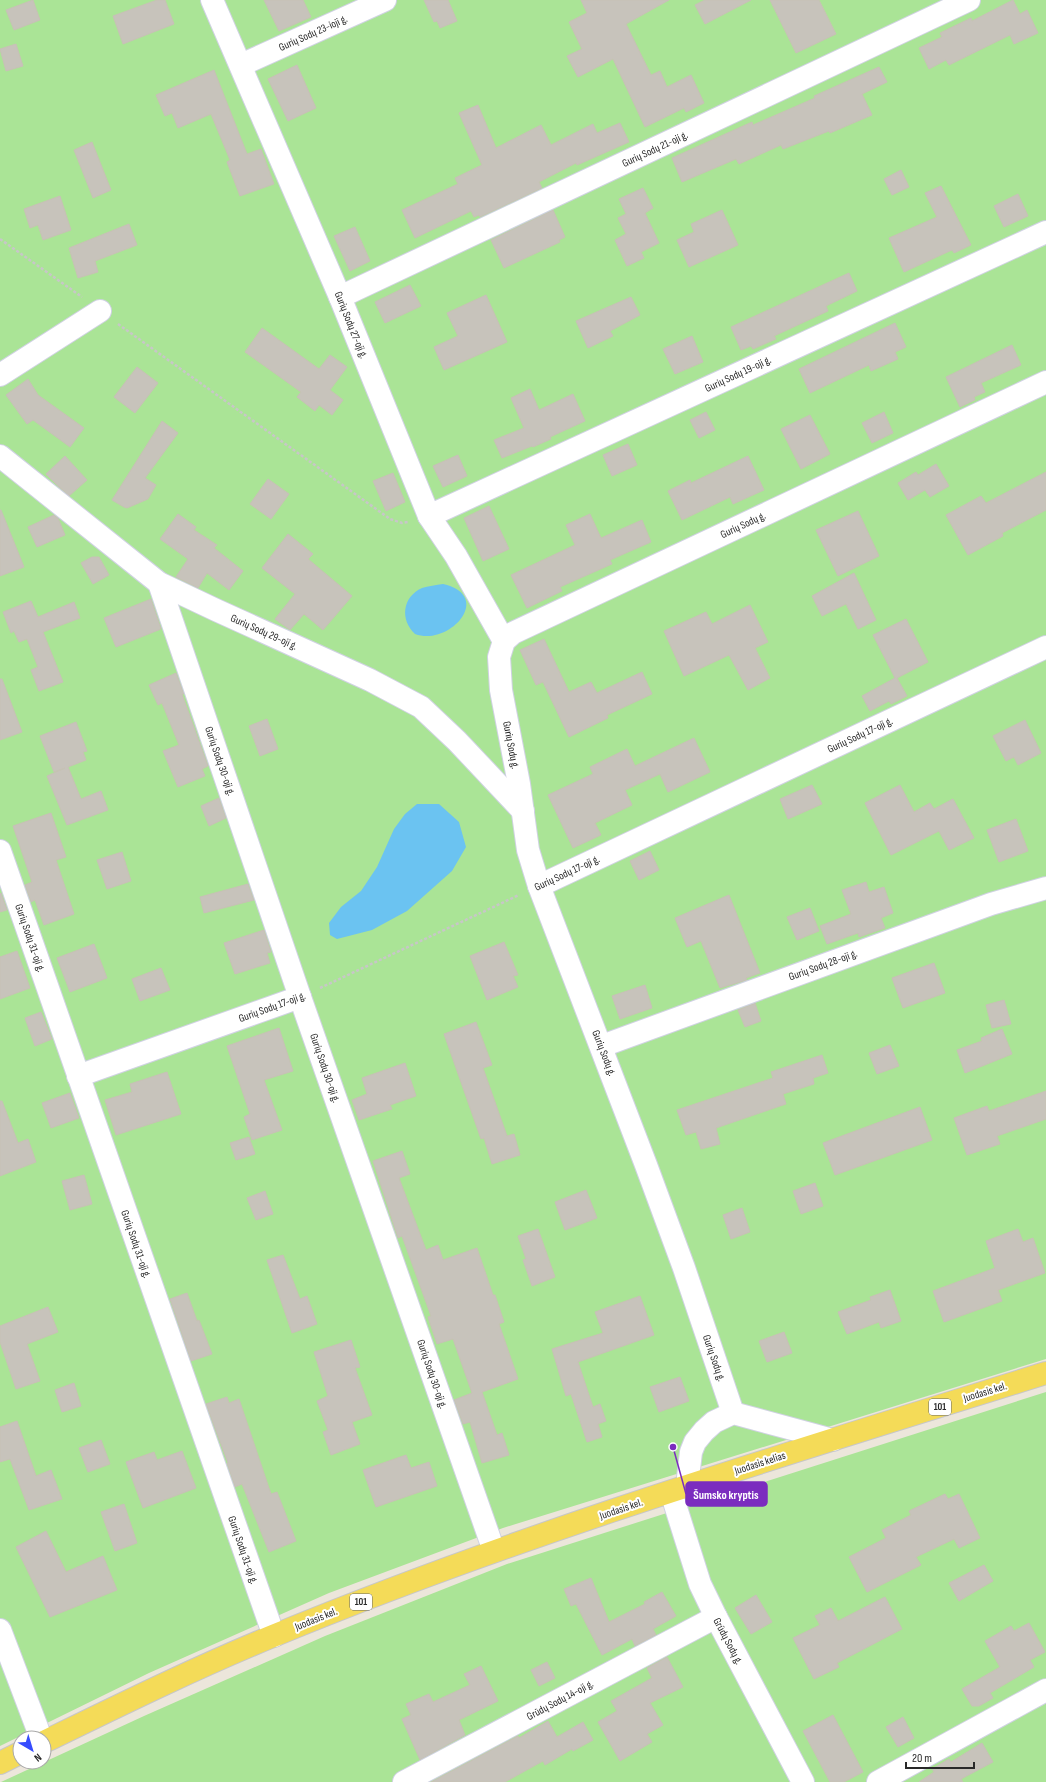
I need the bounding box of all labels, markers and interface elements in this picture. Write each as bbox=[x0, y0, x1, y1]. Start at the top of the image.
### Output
street label: Gurių Sodų 23-ioji g. bbox=[277, 12, 349, 54]
street label: Gurių Sodų 21-oji g. bbox=[620, 128, 690, 170]
street label: Gurių Sodų 27-oji g. bbox=[332, 290, 370, 360]
street label: Gurių Sodų 19-oji g. bbox=[703, 353, 773, 395]
street label: Gurių Sodų g. bbox=[718, 509, 768, 541]
street label: Gurių Sodų 29-oji g. bbox=[228, 611, 300, 653]
street label: Gurių Sodų 17-oji g. bbox=[825, 714, 895, 756]
street label: Gurių Sodų g. bbox=[500, 720, 522, 770]
street label: Gurių Sodų 30-oji g. bbox=[202, 725, 238, 797]
street label: Gurių Sodų 17-oji g. bbox=[532, 852, 602, 894]
street label: Gurių Sodų 31-oji g. bbox=[12, 902, 48, 974]
street label: Gurių Sodų 28-oji g. bbox=[787, 947, 859, 983]
street label: Gurių Sodų 17-oji g. bbox=[237, 989, 307, 1025]
street label: Gurių Sodų g. bbox=[589, 1028, 619, 1078]
street label: Gurių Sodų 30-oji g. bbox=[307, 1032, 343, 1104]
street label: Gurių Sodų 31-oji g. bbox=[118, 1208, 154, 1280]
street label: Gurių Sodų g. bbox=[700, 1333, 728, 1383]
street label: Gurių Sodų 30-oji g. bbox=[414, 1338, 450, 1410]
street label: Juodasis kel. bbox=[961, 1379, 1008, 1405]
road number: 101 bbox=[929, 1399, 951, 1415]
street label: Juodasis kelias bbox=[732, 1449, 787, 1478]
callout: Šumsko kryptis bbox=[686, 1482, 767, 1506]
text: Šumsko kryptis bbox=[693, 1488, 759, 1503]
street label: Juodasis kel. bbox=[597, 1496, 644, 1523]
street label: Gurių Sodų 31-oji g. bbox=[225, 1514, 261, 1586]
road number: 101 bbox=[350, 1594, 372, 1610]
street label: Juodasis kel. bbox=[292, 1605, 339, 1634]
street label: Grūdų Sodų g. bbox=[710, 1615, 746, 1667]
street label: Grūdų Sodų 14-oji g. bbox=[524, 1677, 596, 1723]
north arrow bbox=[12, 1730, 52, 1770]
scale bar bbox=[906, 1744, 974, 1770]
text: N bbox=[31, 1751, 44, 1764]
text: 20 m bbox=[912, 1751, 932, 1766]

